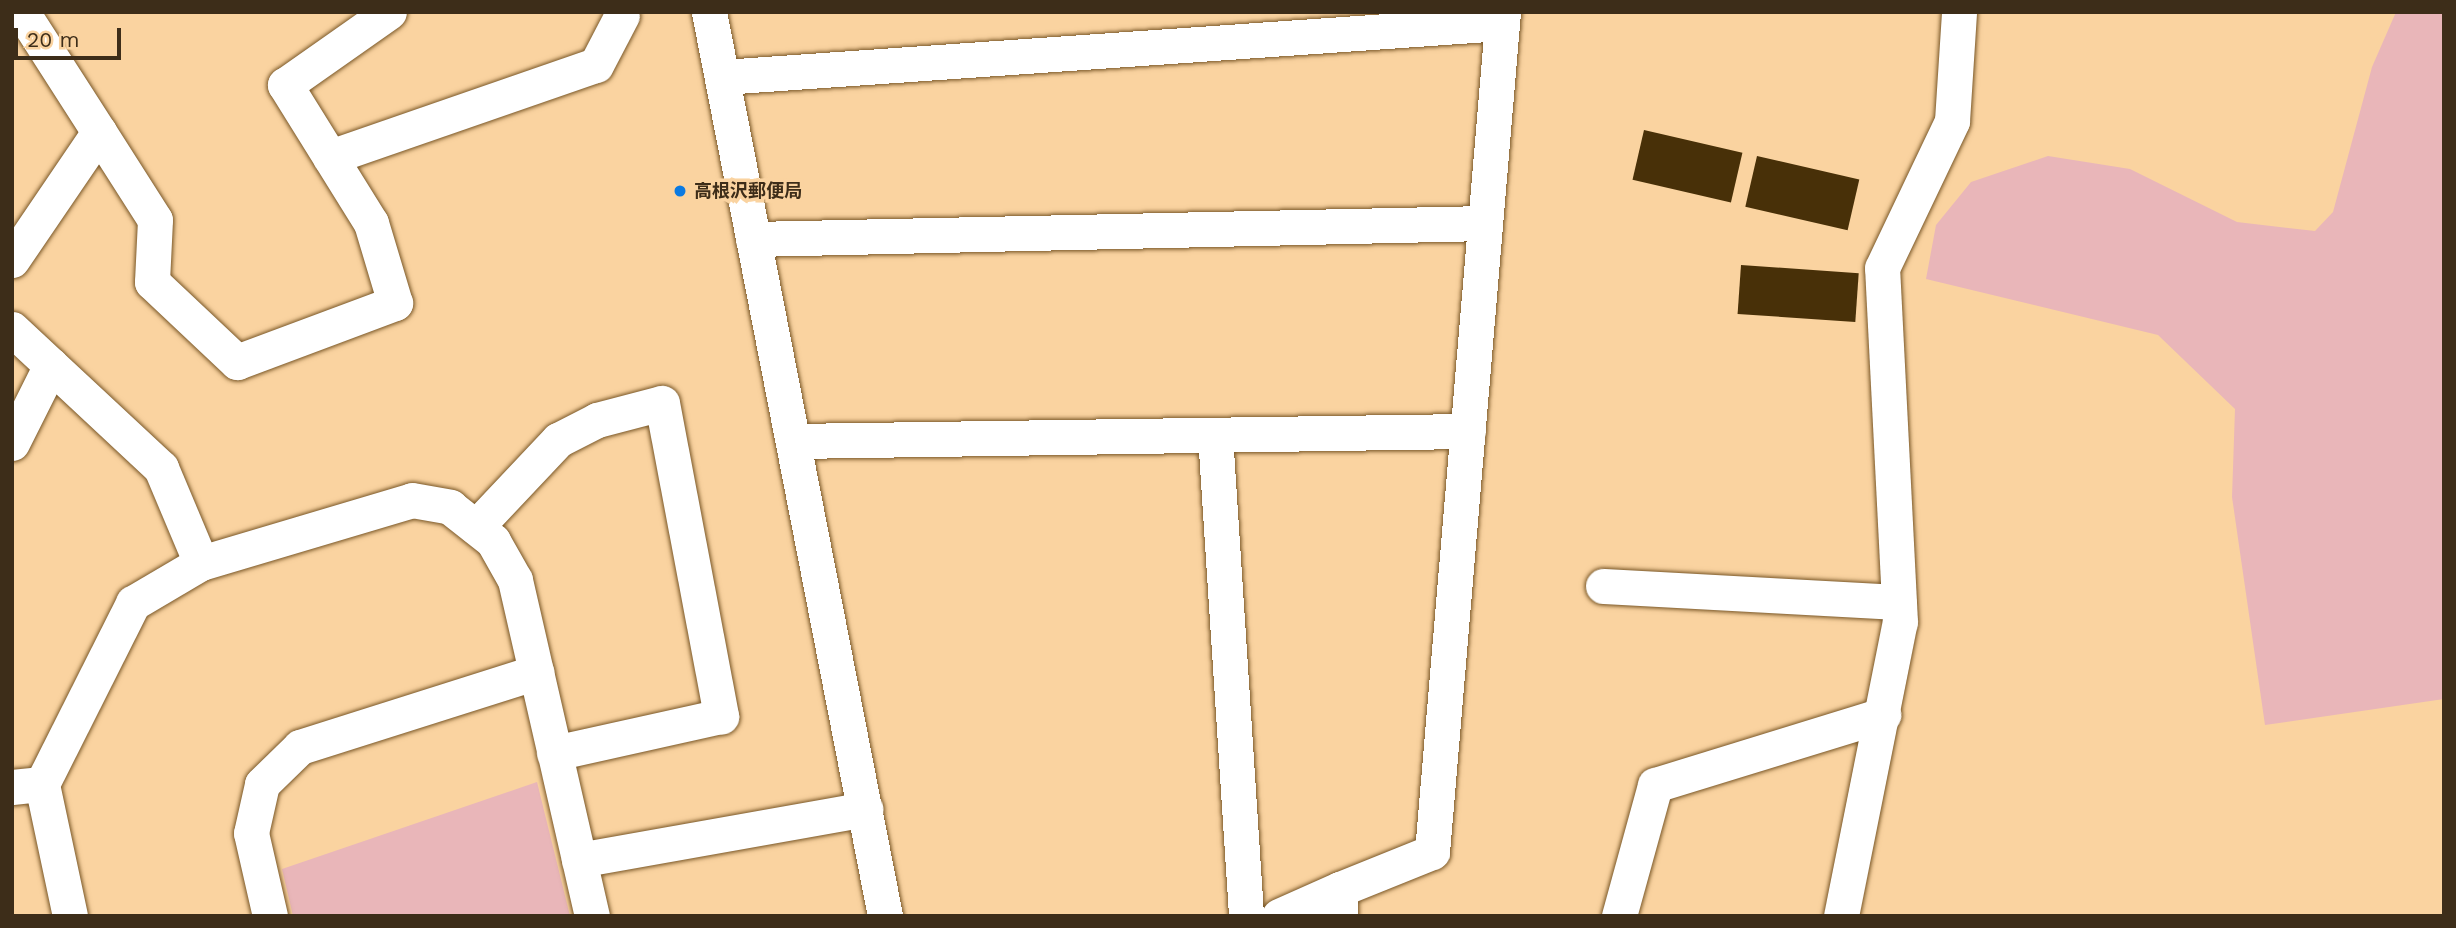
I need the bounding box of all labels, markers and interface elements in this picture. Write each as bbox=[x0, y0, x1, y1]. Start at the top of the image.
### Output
scale bar bbox=[18, 14, 124, 58]
text: 20 m bbox=[27, 27, 79, 52]
place label: 高根沢郵便局 bbox=[694, 180, 802, 202]
marker: 高根沢郵便局 bbox=[672, 183, 688, 199]

